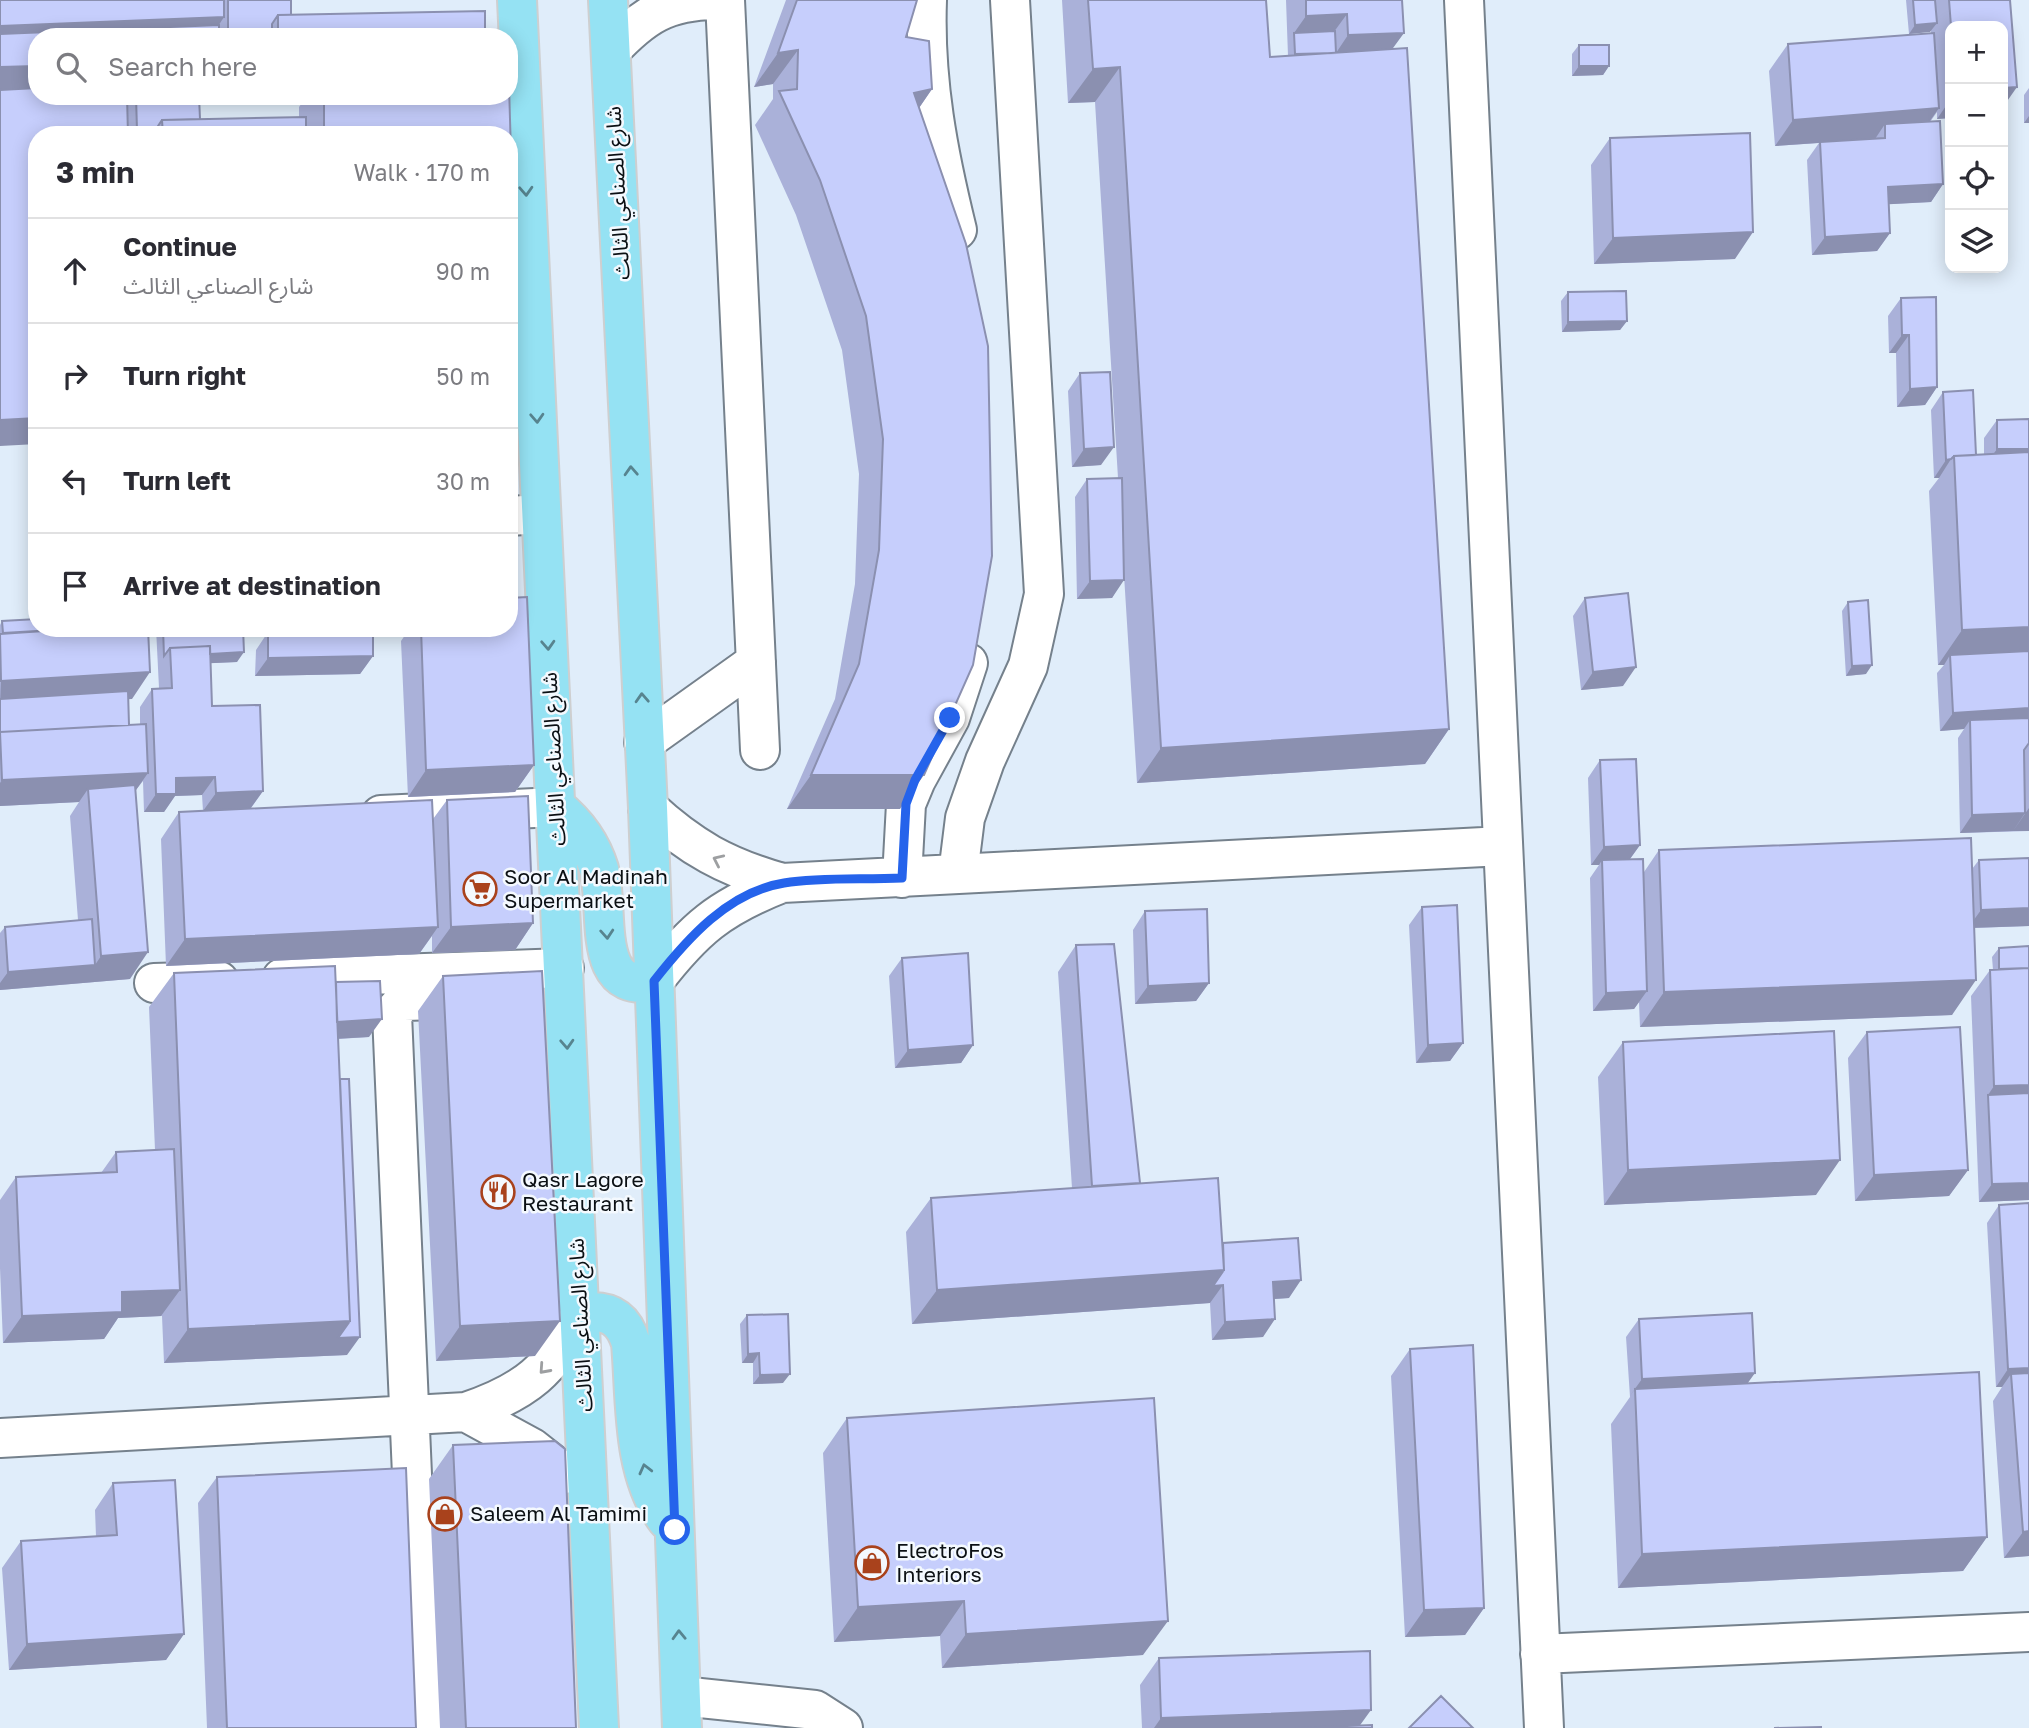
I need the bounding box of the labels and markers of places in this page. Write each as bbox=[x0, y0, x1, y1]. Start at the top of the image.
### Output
place label: Soor Al Madinah Supermarket bbox=[504, 863, 668, 913]
supermarket icon: Soor Al Madinah Supermarket bbox=[461, 870, 499, 908]
place label: Qasr Lagore Restaurant bbox=[522, 1166, 644, 1216]
restaurant icon: Qasr Lagore Restaurant bbox=[479, 1173, 517, 1211]
shop icon: Saleem Al Tamimi bbox=[426, 1495, 464, 1533]
place label: Saleem Al Tamimi bbox=[470, 1500, 647, 1526]
place label: ElectroFos Interiors bbox=[896, 1537, 1004, 1587]
shop icon: ElectroFos Interiors bbox=[853, 1544, 891, 1582]

